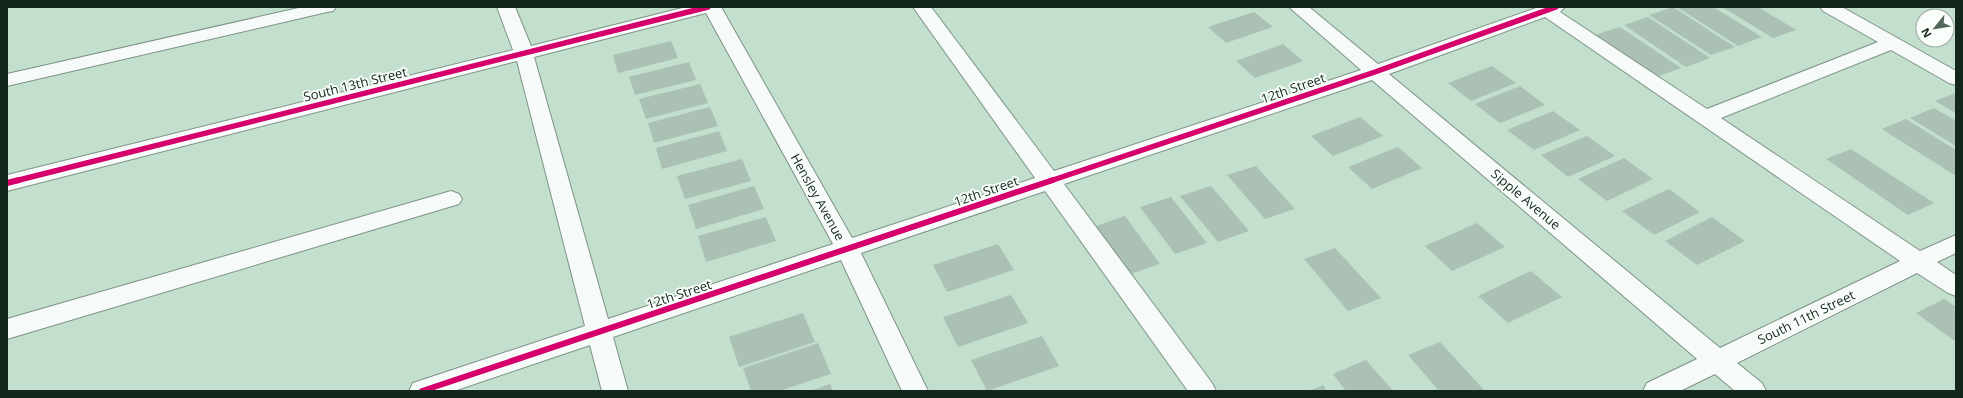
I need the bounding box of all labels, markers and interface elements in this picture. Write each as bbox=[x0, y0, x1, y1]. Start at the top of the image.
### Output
north arrow bbox=[1915, 8, 1955, 48]
text: N bbox=[1917, 26, 1935, 41]
street label: South 13th Street bbox=[301, 62, 409, 106]
street label: 12th Street bbox=[1258, 68, 1328, 107]
street label: Hensley Avenue bbox=[787, 150, 849, 244]
street label: Sipple Avenue bbox=[1487, 165, 1565, 233]
street label: 12th Street bbox=[951, 171, 1021, 210]
street label: 12th Street bbox=[644, 275, 714, 313]
street label: South 11th Street bbox=[1754, 286, 1858, 348]

